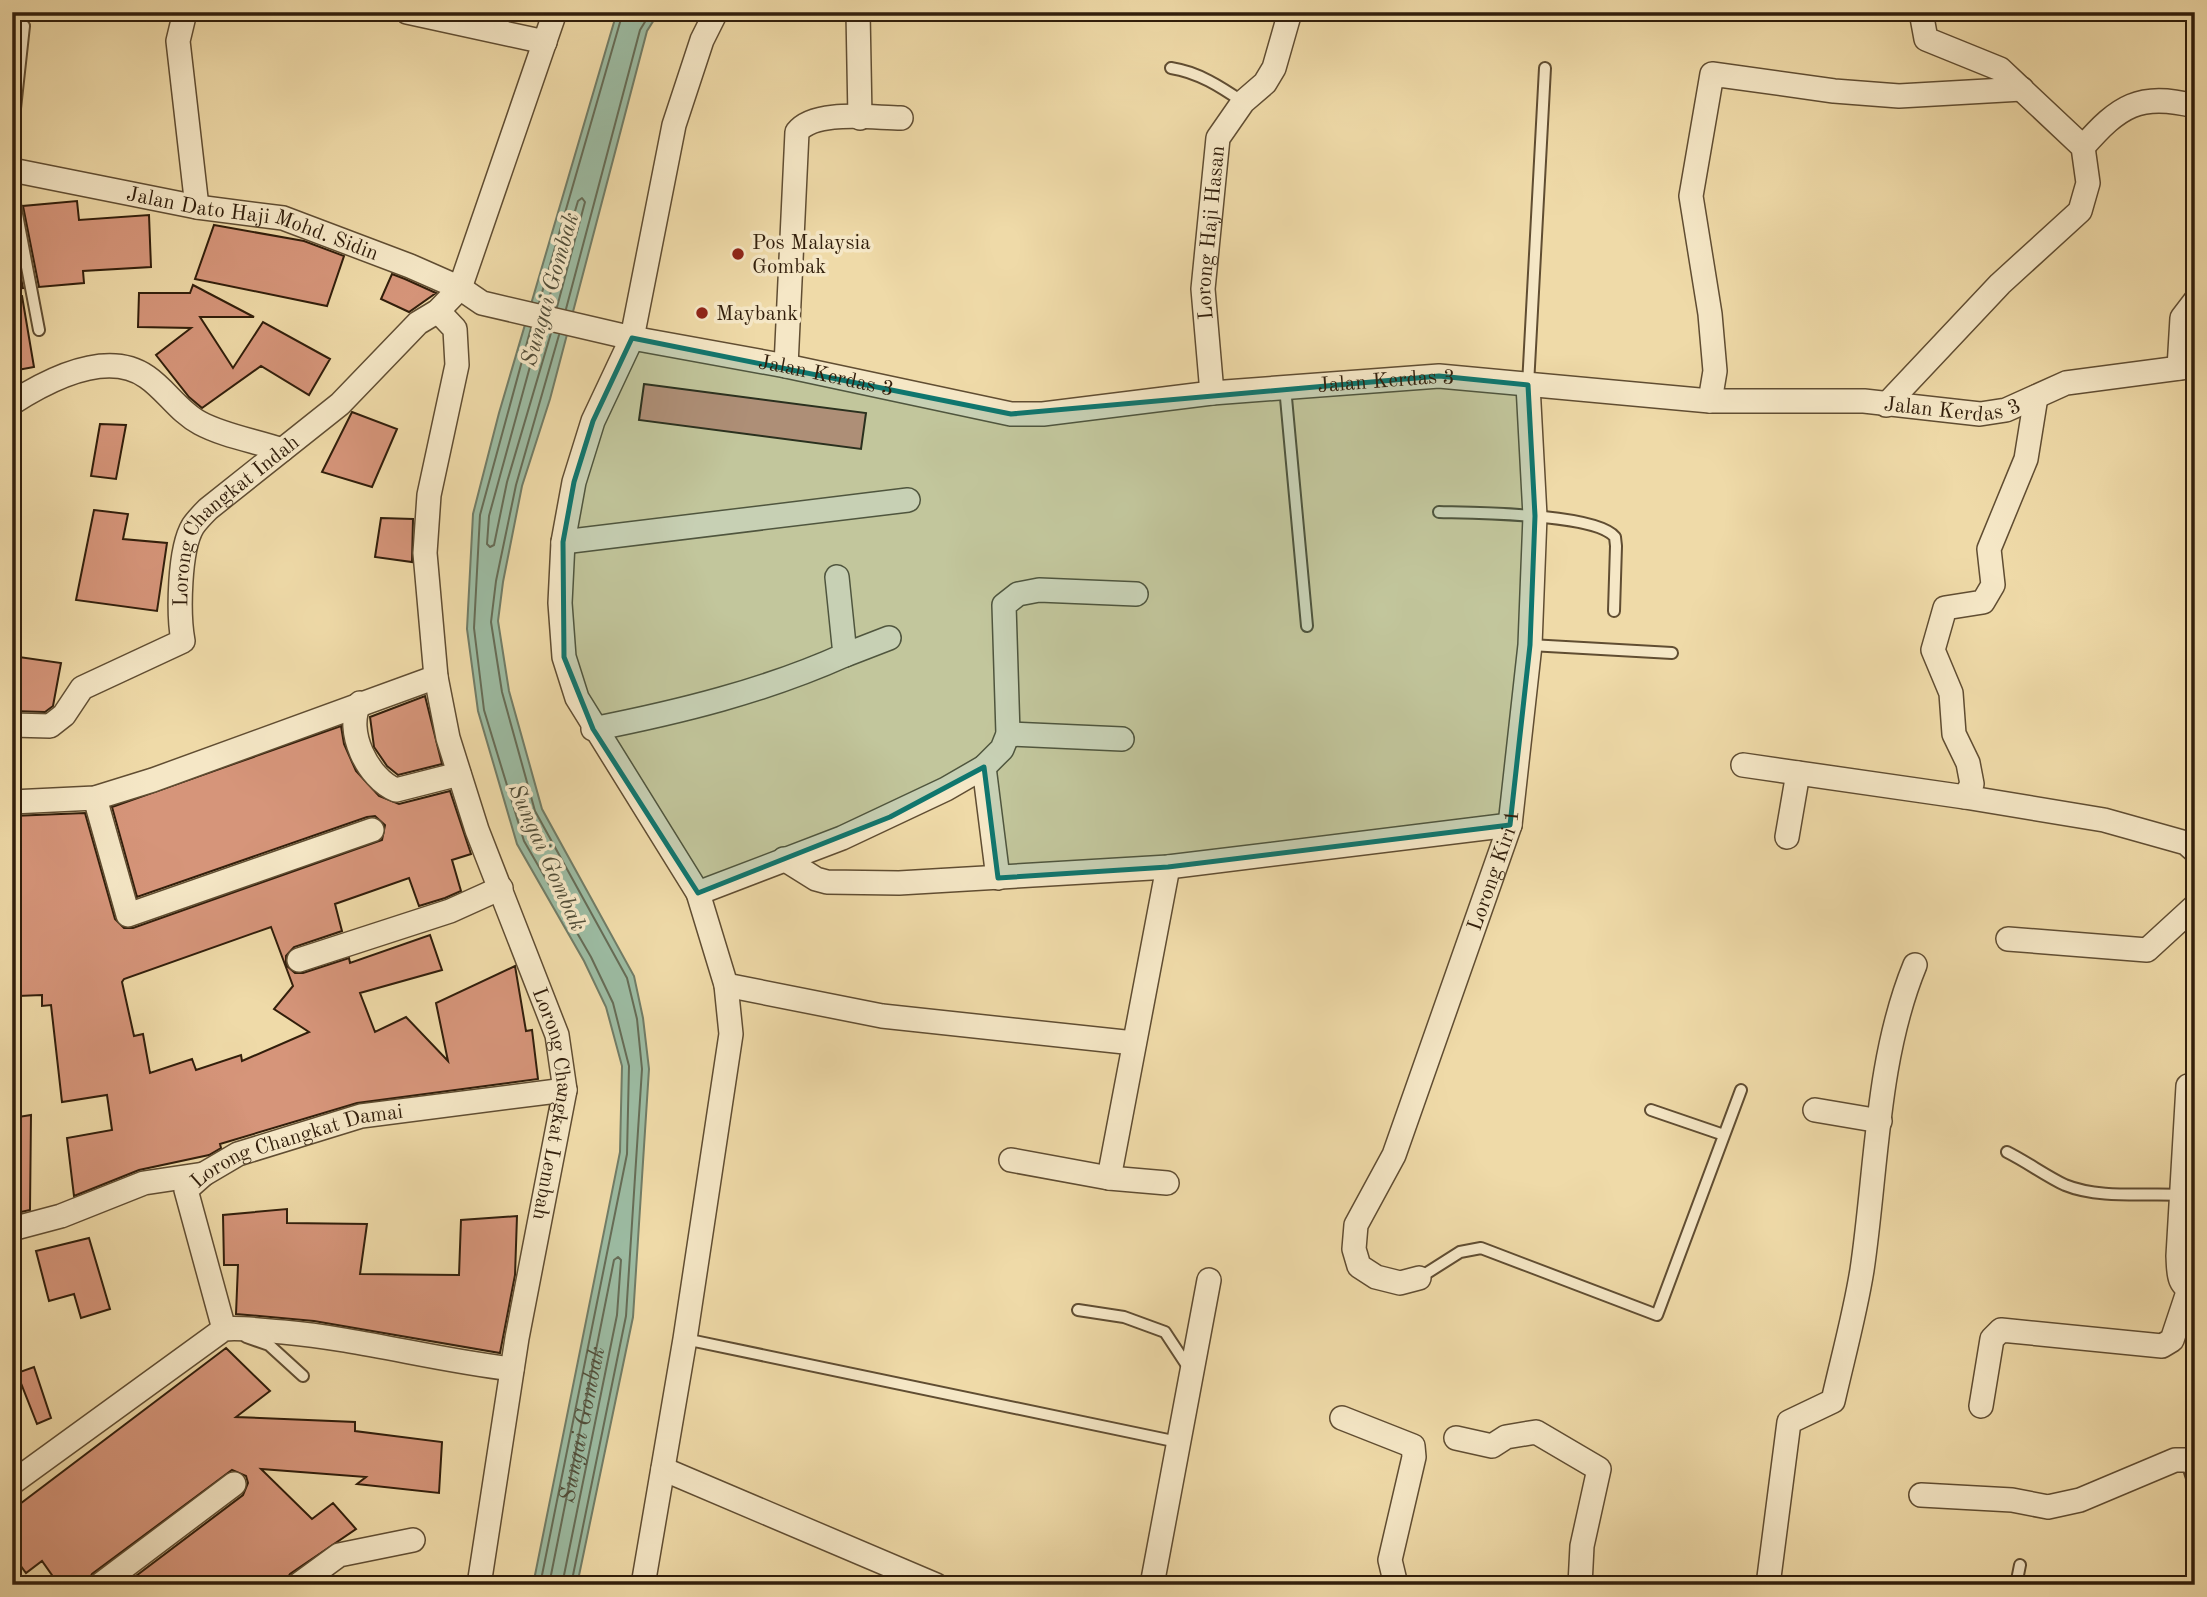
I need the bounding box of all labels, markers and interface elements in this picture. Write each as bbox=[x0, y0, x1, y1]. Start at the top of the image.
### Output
street label: Lorong Haji Hasan bbox=[1194, 145, 1229, 321]
street label: Jalan Dato Haji Mohd. Sidin bbox=[125, 184, 381, 265]
water label: Sungai Gombak bbox=[517, 210, 584, 369]
place label: Pos Malaysia Gombak bbox=[752, 233, 871, 278]
marker: Pos Malaysia Gombak bbox=[730, 246, 746, 262]
place label: Maybank bbox=[716, 304, 798, 325]
marker: Maybank bbox=[694, 305, 710, 321]
street label: Jalan Kerdas 3 bbox=[756, 352, 895, 401]
street label: Jalan Kerdas 3 bbox=[1317, 367, 1456, 397]
street label: Jalan Kerdas 3 bbox=[1883, 394, 2024, 426]
street label: Lorong Changkat Indah bbox=[171, 432, 304, 607]
water label: Sungai Gombak bbox=[503, 780, 589, 935]
street label: Lorong Kiri 1 bbox=[1465, 809, 1524, 934]
street label: Lorong Changkat Lembah bbox=[528, 985, 574, 1222]
street label: Lorong Changkat Damai bbox=[187, 1102, 404, 1193]
water label: Sungai Gombak bbox=[556, 1344, 609, 1505]

